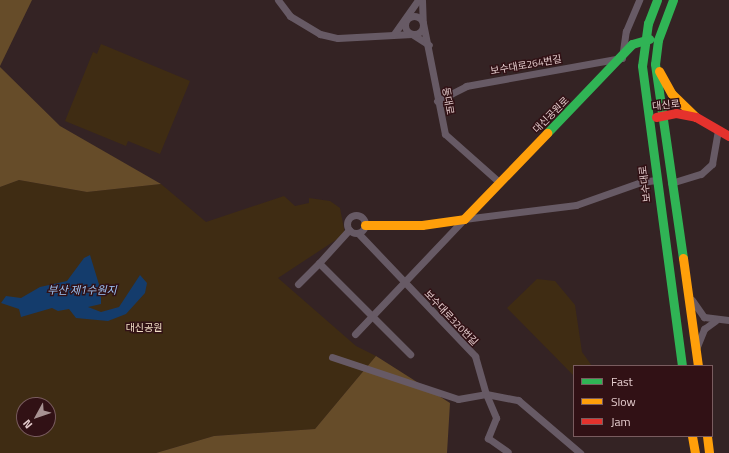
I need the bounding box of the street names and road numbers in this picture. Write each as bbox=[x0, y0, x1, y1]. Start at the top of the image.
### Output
street label: 보수대로264번길 bbox=[490, 53, 562, 77]
street label: 동대로 bbox=[440, 86, 456, 116]
street label: 대신공원로 bbox=[530, 94, 572, 136]
street label: 대신로 bbox=[652, 98, 680, 112]
street label: 보수대로 bbox=[637, 165, 653, 203]
street label: 보수대로320번길 bbox=[422, 288, 480, 348]

